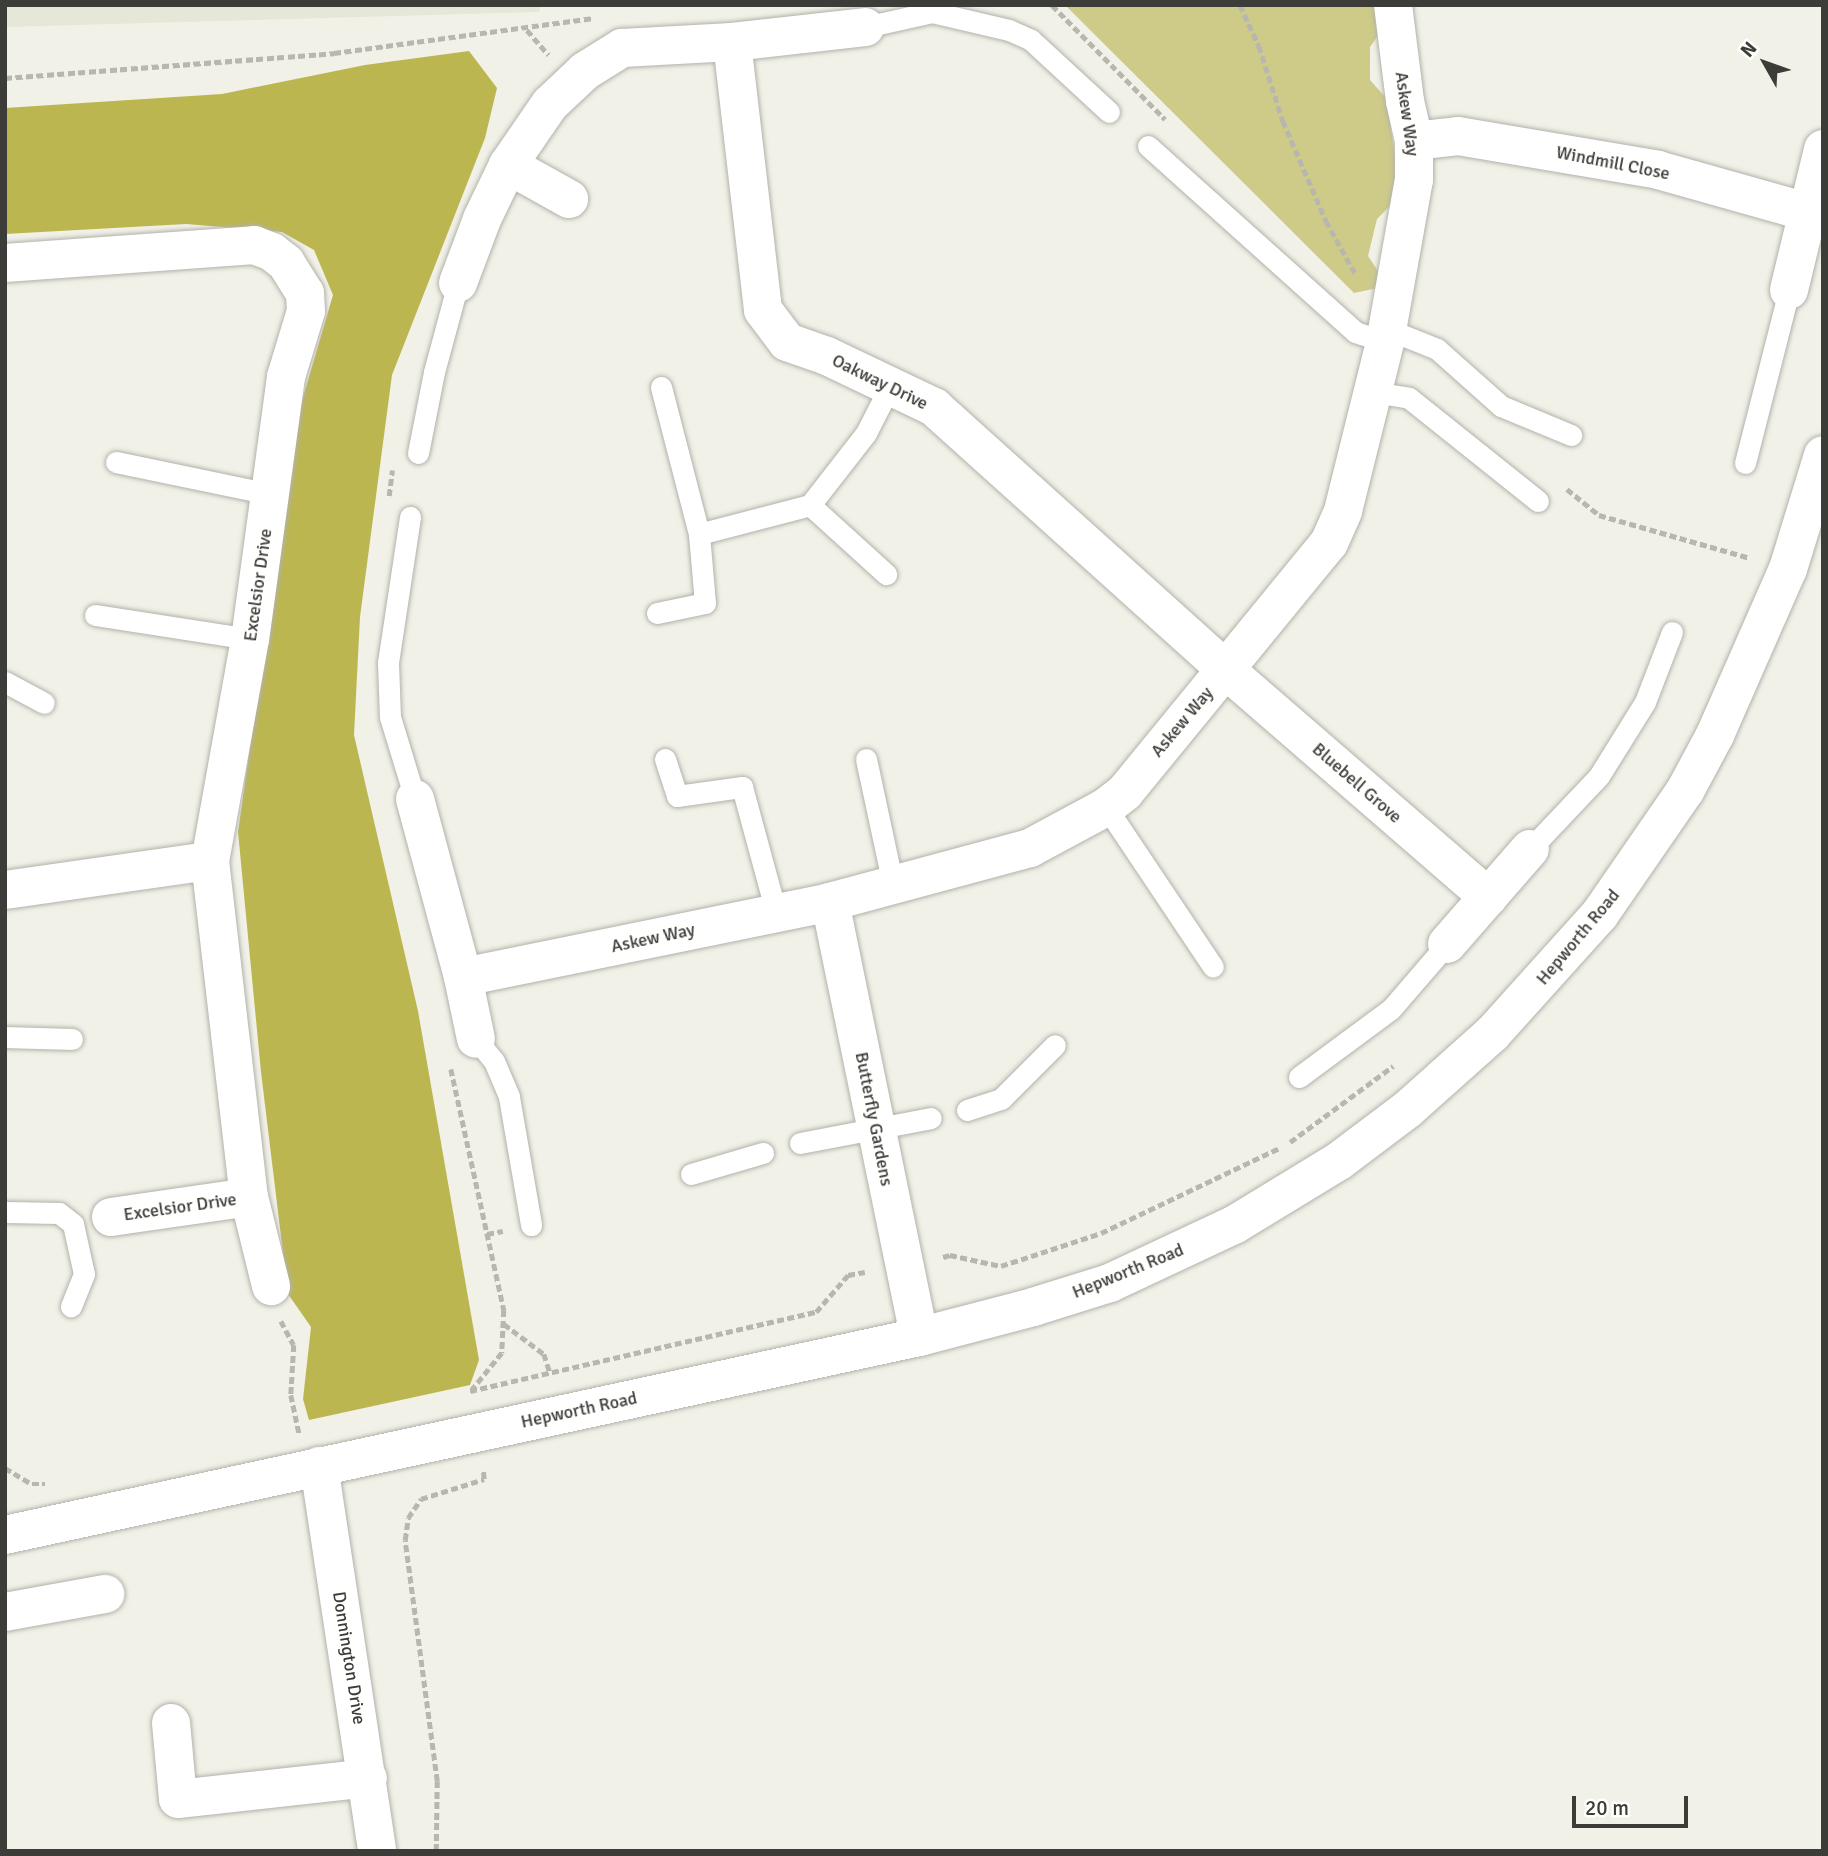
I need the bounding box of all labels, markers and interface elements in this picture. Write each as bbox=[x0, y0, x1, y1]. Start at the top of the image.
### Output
north arrow bbox=[1730, 28, 1800, 98]
text: N bbox=[1735, 37, 1762, 62]
street label: Askew Way bbox=[1390, 70, 1424, 158]
street label: Windmill Close bbox=[1554, 141, 1672, 185]
street label: Oakway Drive bbox=[828, 349, 932, 415]
street label: Excelsior Drive bbox=[239, 527, 277, 643]
street label: Askew Way bbox=[1146, 682, 1218, 762]
street label: Bluebell Grove bbox=[1308, 738, 1406, 828]
street label: Hepworth Road bbox=[1532, 885, 1624, 989]
street label: Askew Way bbox=[609, 919, 697, 957]
street label: Butterfly Gardens bbox=[850, 1050, 898, 1188]
street label: Excelsior Drive bbox=[122, 1188, 238, 1226]
street label: Hepworth Road bbox=[1069, 1239, 1187, 1303]
street label: Hepworth Road bbox=[519, 1387, 639, 1433]
street label: Donnington Drive bbox=[328, 1590, 370, 1726]
scale bar bbox=[1576, 1783, 1692, 1827]
text: 20 m bbox=[1585, 1795, 1629, 1821]

